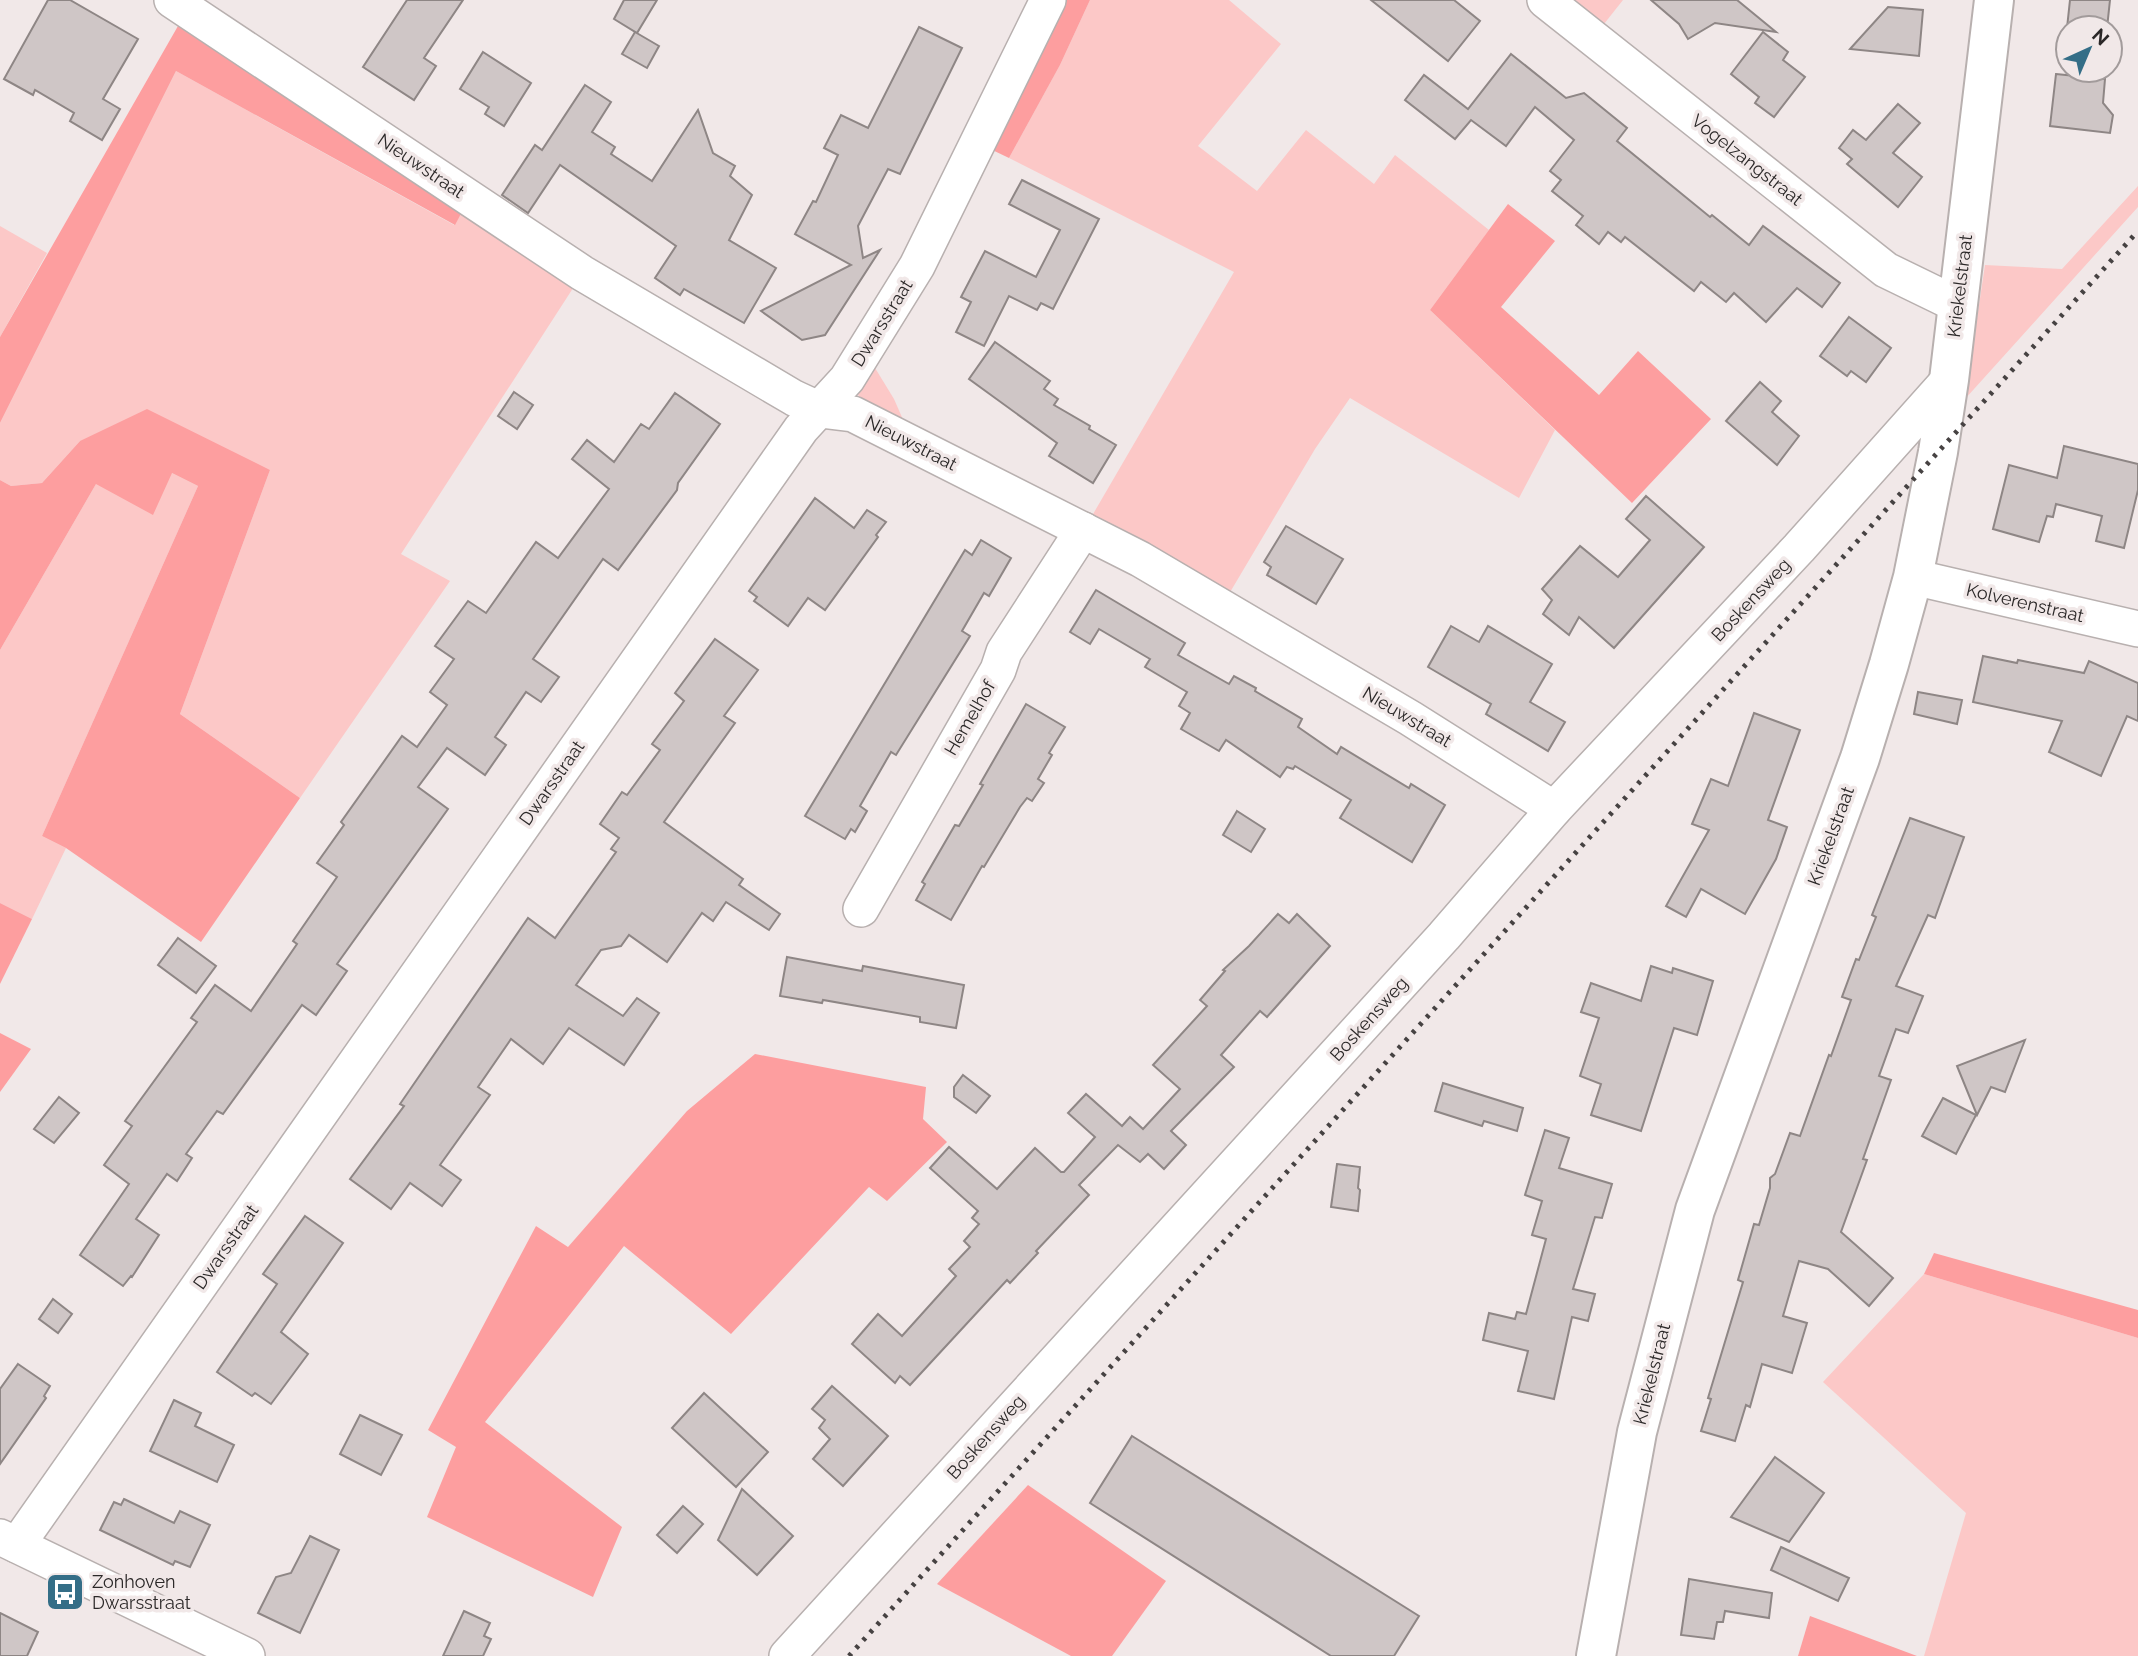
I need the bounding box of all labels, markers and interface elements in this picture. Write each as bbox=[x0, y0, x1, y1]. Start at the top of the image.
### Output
north arrow bbox=[2054, 14, 2124, 84]
text: N bbox=[2088, 24, 2114, 50]
street label: Vogelzangstraat bbox=[1688, 110, 1807, 209]
street label: Nieuwstraat bbox=[374, 129, 469, 202]
street label: Kriekelstraat bbox=[1943, 233, 1976, 339]
street label: Dwarsstraat bbox=[847, 275, 917, 370]
street label: Nieuwstraat bbox=[862, 410, 961, 475]
street label: Boskensweg bbox=[1707, 554, 1794, 646]
street label: Kolverenstraat bbox=[1964, 579, 2086, 626]
street label: Hemelhof bbox=[940, 676, 1000, 759]
street label: Nieuwstraat bbox=[1359, 682, 1456, 751]
street label: Dwarsstraat bbox=[515, 736, 588, 829]
street label: Kriekelstraat bbox=[1803, 784, 1858, 888]
street label: Boskensweg bbox=[1325, 972, 1412, 1065]
street label: Dwarsstraat bbox=[189, 1200, 262, 1293]
street label: Kriekelstraat bbox=[1629, 1321, 1674, 1427]
street label: Boskensweg bbox=[942, 1390, 1029, 1483]
bus stop icon: Zonhoven Dwarsstraat bbox=[44, 1571, 86, 1613]
place label: Zonhoven Dwarsstraat bbox=[92, 1571, 191, 1613]

